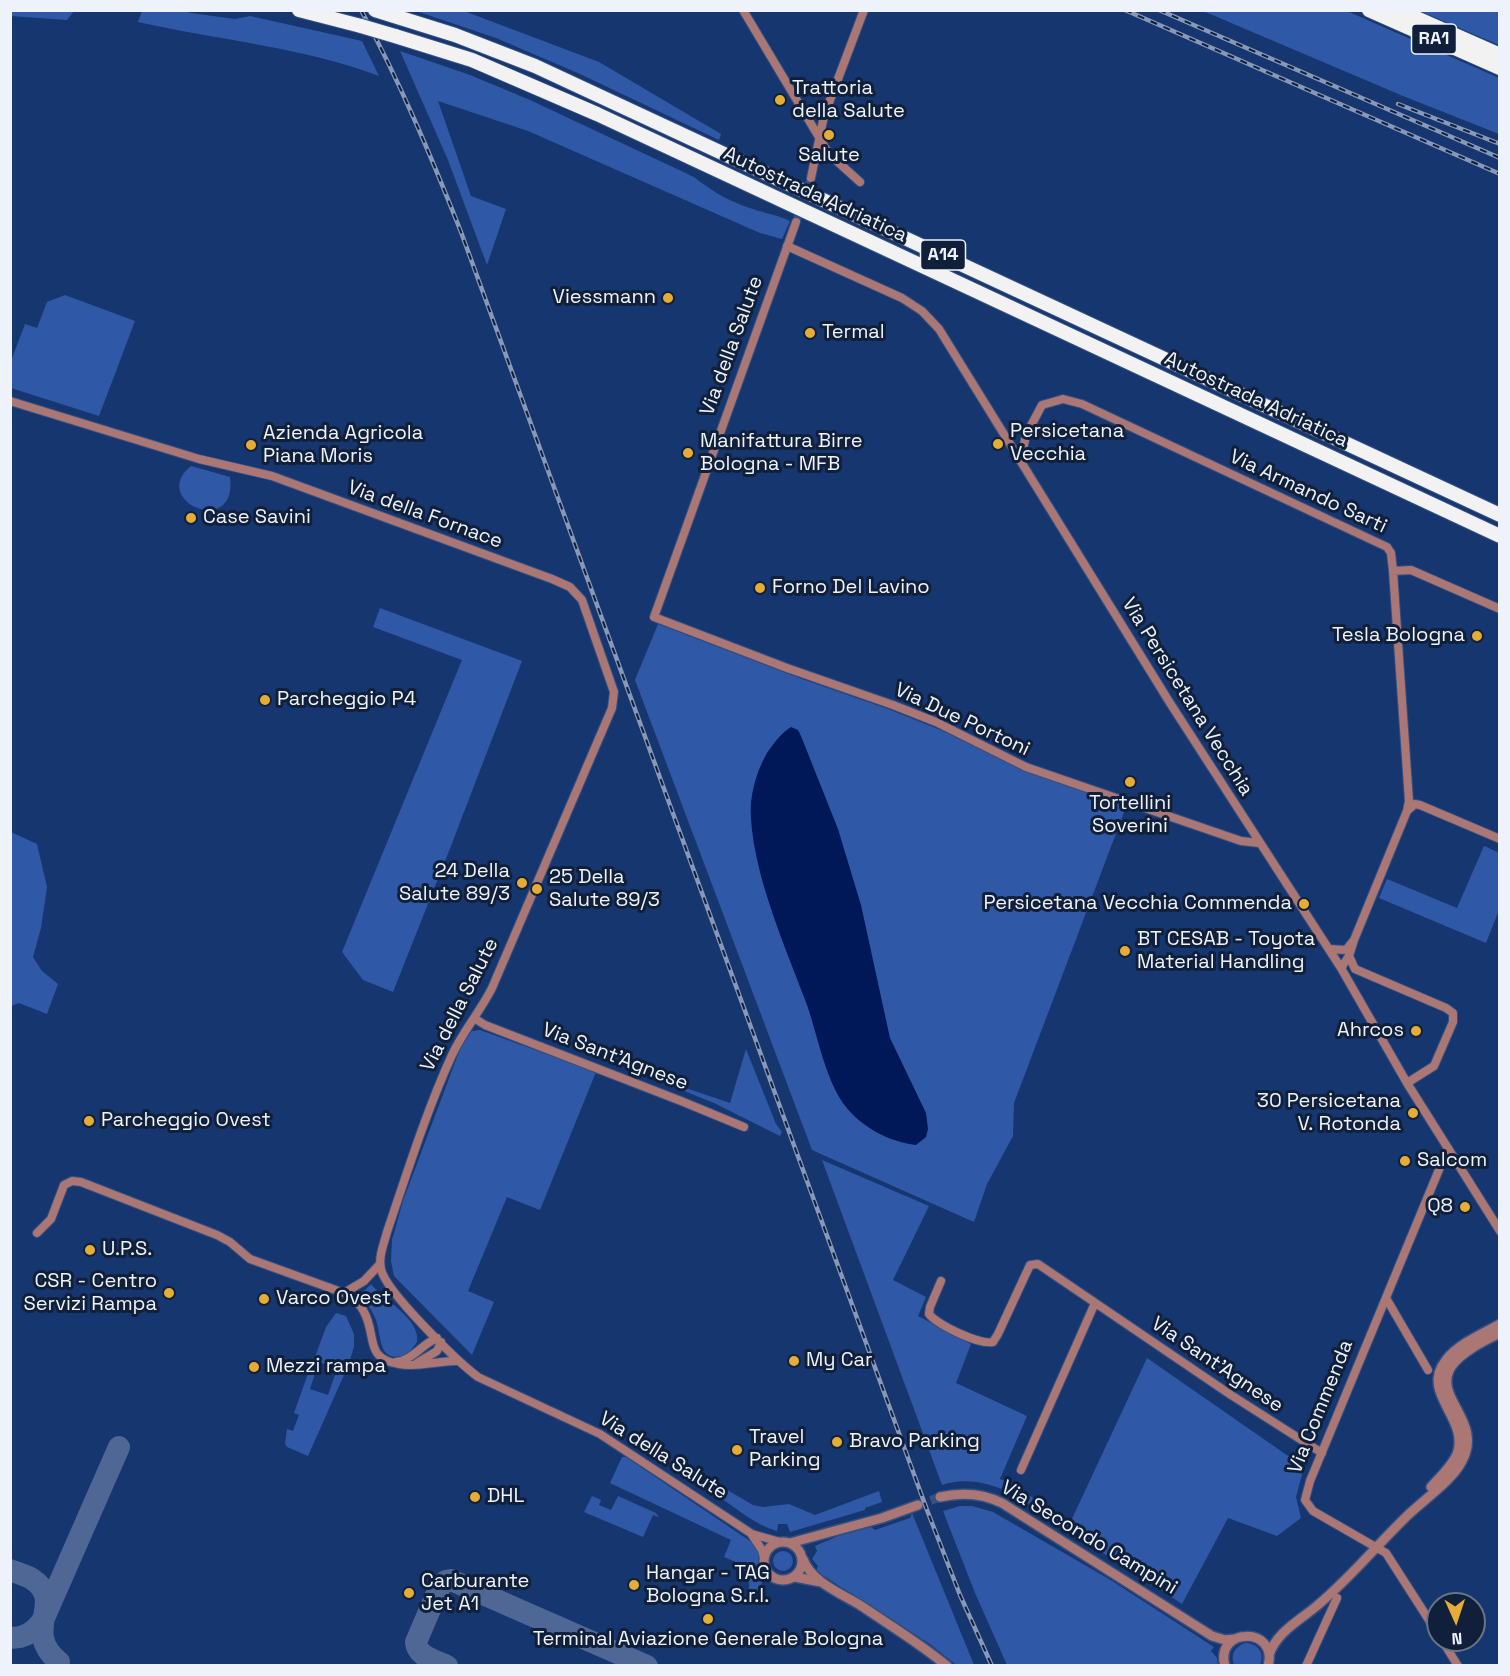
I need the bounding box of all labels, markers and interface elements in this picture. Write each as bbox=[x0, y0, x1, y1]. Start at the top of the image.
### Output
road number: RA1 bbox=[1412, 24, 1456, 54]
place label: Trattoria della Salute bbox=[792, 77, 905, 124]
marker: Trattoria della Salute bbox=[773, 93, 787, 107]
marker: Salute bbox=[822, 128, 836, 142]
street label: Autostrada Adriatica bbox=[719, 142, 911, 248]
place label: Salute bbox=[798, 144, 860, 168]
road number: A14 bbox=[920, 240, 966, 270]
street label: Via della Salute bbox=[696, 273, 768, 419]
place label: Viessmann bbox=[553, 286, 656, 310]
marker: Viessmann bbox=[661, 291, 675, 305]
place label: Termal bbox=[822, 321, 885, 345]
marker: Termal bbox=[803, 326, 817, 340]
street label: Autostrada Adriatica bbox=[1160, 347, 1352, 453]
place label: Persicetana Vecchia bbox=[1010, 420, 1124, 467]
place label: Azienda Agricola Piana Moris bbox=[263, 422, 423, 469]
place label: Manifattura Birre Bologna - MFB bbox=[700, 430, 863, 477]
marker: Persicetana Vecchia bbox=[991, 437, 1005, 451]
marker: Azienda Agricola Piana Moris bbox=[244, 438, 258, 452]
street label: Via Armando Sarti bbox=[1226, 445, 1390, 539]
marker: Manifattura Birre Bologna - MFB bbox=[681, 446, 695, 460]
street label: Via della Fornace bbox=[344, 476, 506, 554]
place label: Case Savini bbox=[203, 506, 311, 530]
marker: Case Savini bbox=[184, 511, 198, 525]
place label: Forno Del Lavino bbox=[772, 576, 930, 600]
marker: Forno Del Lavino bbox=[753, 581, 767, 595]
street label: Via Persicetana Vecchia bbox=[1116, 593, 1258, 801]
place label: Tesla Bologna bbox=[1332, 624, 1465, 648]
marker: Tesla Bologna bbox=[1470, 629, 1484, 643]
street label: Via Due Portoni bbox=[891, 678, 1033, 762]
place label: Parcheggio P4 bbox=[277, 688, 416, 712]
marker: Parcheggio P4 bbox=[258, 693, 272, 707]
marker: Tortellini Soverini bbox=[1123, 775, 1137, 789]
place label: Tortellini Soverini bbox=[1089, 792, 1171, 839]
place label: 24 Della Salute 89/3 bbox=[399, 860, 510, 907]
place label: 25 Della Salute 89/3 bbox=[549, 866, 660, 913]
marker: 24 Della Salute 89/3 bbox=[515, 876, 529, 890]
marker: 25 Della Salute 89/3 bbox=[530, 882, 544, 896]
place label: Persicetana Vecchia Commenda bbox=[983, 892, 1292, 916]
marker: Persicetana Vecchia Commenda bbox=[1297, 897, 1311, 911]
place label: BT CESAB - Toyota Material Handling bbox=[1137, 928, 1315, 975]
street label: Via della Salute bbox=[416, 934, 504, 1076]
marker: BT CESAB - Toyota Material Handling bbox=[1118, 944, 1132, 958]
street label: Via Sant'Agnese bbox=[539, 1018, 691, 1096]
place label: Ahrcos bbox=[1337, 1019, 1404, 1043]
marker: Ahrcos bbox=[1409, 1024, 1423, 1038]
place label: 30 Persicetana V. Rotonda bbox=[1257, 1090, 1401, 1137]
marker: 30 Persicetana V. Rotonda bbox=[1406, 1106, 1420, 1120]
place label: Parcheggio Ovest bbox=[101, 1109, 271, 1133]
marker: Parcheggio Ovest bbox=[82, 1114, 96, 1128]
place label: Salcom bbox=[1417, 1149, 1487, 1173]
marker: Salcom bbox=[1398, 1154, 1412, 1168]
place label: Q8 bbox=[1427, 1195, 1453, 1219]
marker: Q8 bbox=[1458, 1200, 1472, 1214]
place label: U.P.S. bbox=[102, 1238, 152, 1262]
marker: U.P.S. bbox=[83, 1243, 97, 1257]
place label: CSR - Centro Servizi Rampa bbox=[24, 1270, 157, 1317]
marker: CSR - Centro Servizi Rampa bbox=[162, 1286, 176, 1300]
place label: Varco Ovest bbox=[276, 1287, 391, 1311]
marker: Varco Ovest bbox=[257, 1292, 271, 1306]
street label: Via Sant'Agnese bbox=[1146, 1312, 1288, 1418]
street label: Via Commenda bbox=[1283, 1337, 1359, 1477]
place label: My Car bbox=[806, 1349, 873, 1373]
marker: My Car bbox=[787, 1354, 801, 1368]
place label: Mezzi rampa bbox=[266, 1355, 386, 1379]
marker: Mezzi rampa bbox=[247, 1360, 261, 1374]
street label: Via della Salute bbox=[594, 1407, 732, 1505]
place label: Travel Parking bbox=[749, 1426, 821, 1473]
place label: Bravo Parking bbox=[849, 1430, 980, 1454]
marker: Bravo Parking bbox=[830, 1435, 844, 1449]
marker: Travel Parking bbox=[730, 1443, 744, 1457]
street label: Via Secondo Campini bbox=[996, 1476, 1182, 1600]
place label: DHL bbox=[487, 1485, 524, 1509]
marker: DHL bbox=[468, 1490, 482, 1504]
place label: Hangar - TAG Bologna S.r.l. bbox=[646, 1562, 770, 1609]
place label: Carburante Jet A1 bbox=[421, 1570, 529, 1617]
marker: Hangar - TAG Bologna S.r.l. bbox=[627, 1578, 641, 1592]
marker: Carburante Jet A1 bbox=[402, 1586, 416, 1600]
north arrow bbox=[1426, 1592, 1486, 1652]
marker: Terminal Aviazione Generale Bologna bbox=[701, 1612, 715, 1626]
place label: Terminal Aviazione Generale Bologna bbox=[533, 1628, 883, 1652]
text: N bbox=[1451, 1628, 1463, 1649]

